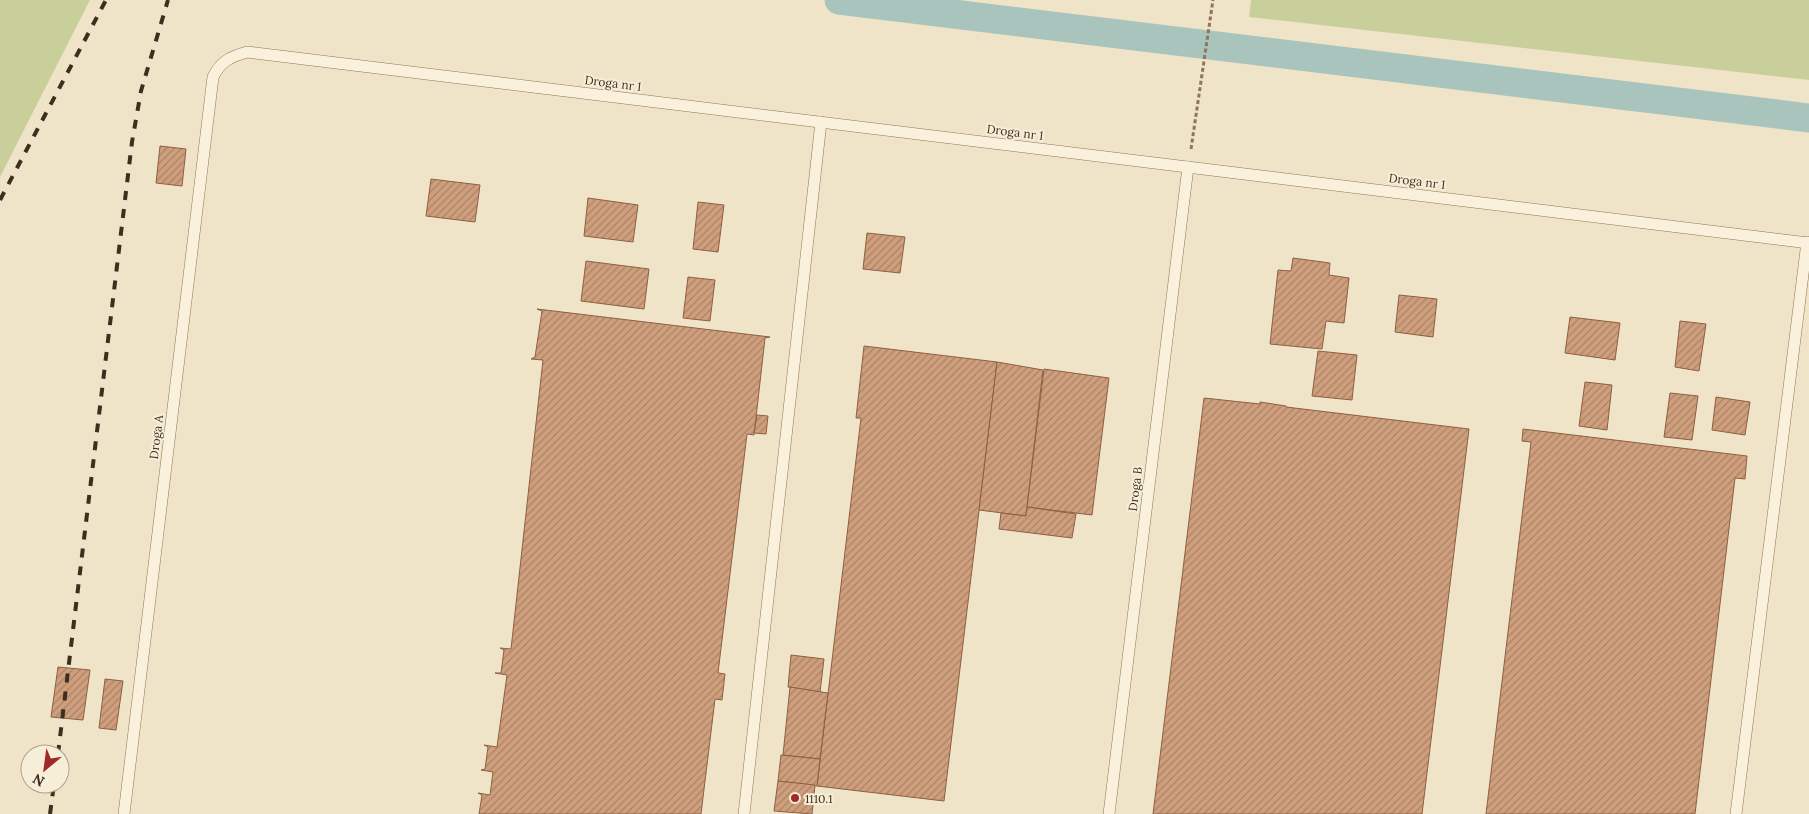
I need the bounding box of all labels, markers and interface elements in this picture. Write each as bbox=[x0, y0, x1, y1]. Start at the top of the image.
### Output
street label: Droga nr 1 bbox=[584, 72, 642, 94]
street label: Droga nr 1 bbox=[986, 121, 1044, 143]
street label: Droga nr 1 bbox=[1388, 170, 1446, 192]
street label: Droga A bbox=[146, 413, 166, 460]
street label: Droga B bbox=[1125, 466, 1145, 512]
north arrow bbox=[20, 744, 70, 794]
text: N bbox=[29, 770, 48, 791]
place label: 1110.1 bbox=[805, 791, 833, 806]
marker: 1110.1 bbox=[789, 792, 801, 804]

